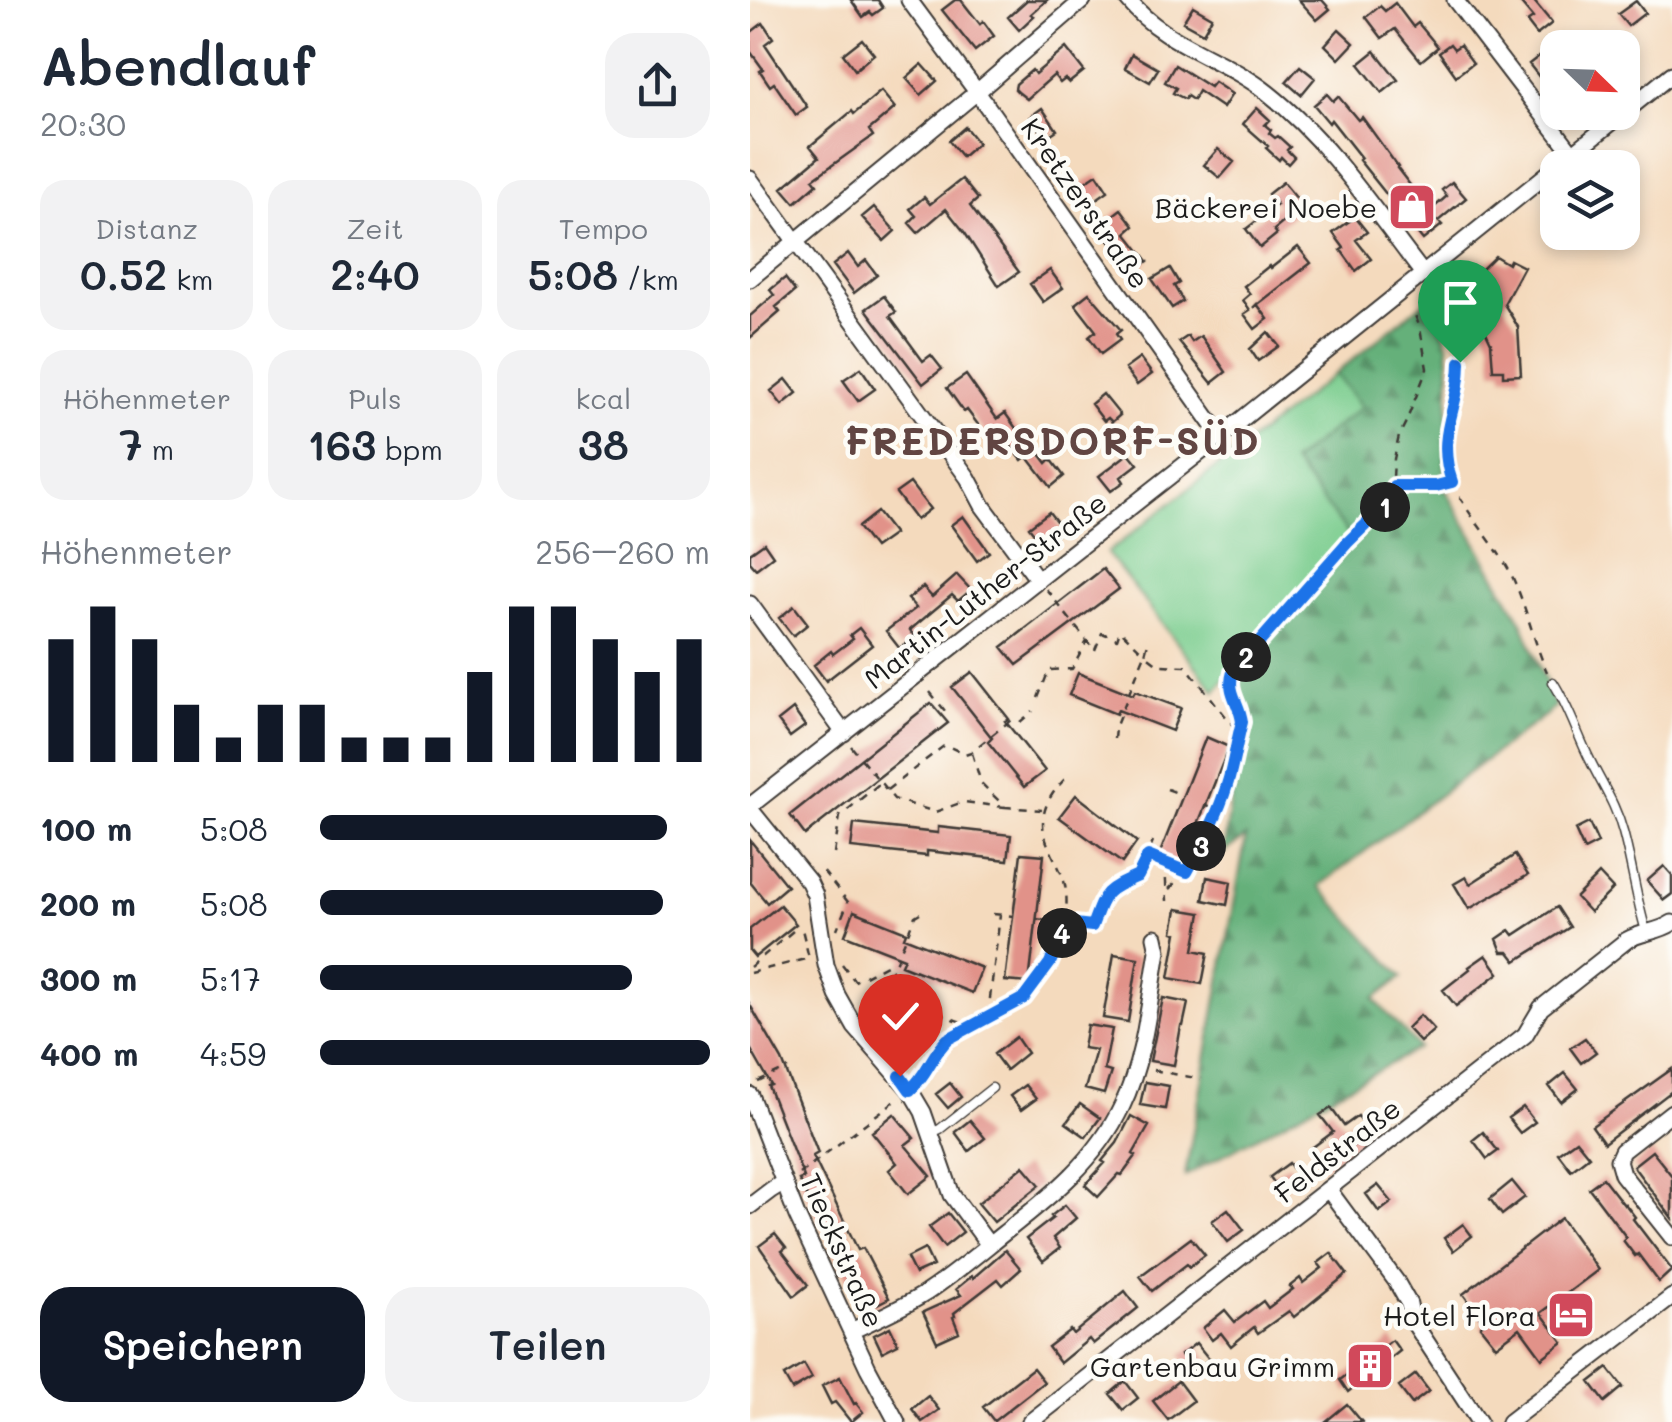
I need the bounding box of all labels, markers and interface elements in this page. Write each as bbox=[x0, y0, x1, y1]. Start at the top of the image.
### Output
text: Abendlauf bbox=[40, 28, 315, 100]
north arrow bbox=[1540, 30, 1640, 130]
map controls bbox=[1540, 30, 1640, 250]
button: share bbox=[605, 33, 710, 138]
text: 20:30 bbox=[40, 102, 126, 144]
street label: Kretzerstraße bbox=[1014, 111, 1158, 295]
button: layers bbox=[1540, 150, 1640, 250]
shop icon: Bäckerei Noebe bbox=[1386, 181, 1438, 233]
place label: Bäckerei Noebe bbox=[1155, 189, 1377, 225]
text: Distanz bbox=[96, 210, 198, 246]
text: Zeit bbox=[346, 210, 404, 246]
text: Tempo bbox=[559, 210, 648, 246]
text: 0.52 bbox=[80, 246, 167, 301]
text: 2:40 bbox=[330, 246, 420, 301]
text: 5:08 bbox=[528, 246, 618, 301]
pin bbox=[1418, 260, 1503, 363]
text: km bbox=[167, 261, 213, 297]
text: /km bbox=[618, 261, 679, 297]
icon: arrive bbox=[1433, 275, 1488, 330]
text: Höhenmeter bbox=[62, 380, 231, 416]
text: Puls bbox=[348, 380, 402, 416]
text: kcal bbox=[575, 380, 631, 416]
district label: FREDERSDORF-SÜD bbox=[845, 415, 1261, 465]
text: 7 bbox=[119, 416, 143, 471]
text: 163 bbox=[307, 416, 376, 471]
text: 38 bbox=[578, 416, 629, 471]
text: m bbox=[143, 431, 174, 467]
text: bpm bbox=[376, 431, 443, 467]
pin: 1 bbox=[1360, 482, 1410, 532]
street label: Martin-Luther-Straße bbox=[856, 484, 1114, 696]
text: 1 bbox=[1379, 489, 1391, 525]
text: Höhenmeter bbox=[40, 530, 233, 572]
text: 256–260 m bbox=[535, 530, 710, 572]
pin: 2 bbox=[1221, 632, 1271, 682]
text: 2 bbox=[1238, 639, 1254, 675]
text: 100 m bbox=[40, 807, 132, 849]
text: 5:08 bbox=[200, 807, 268, 849]
pin: 3 bbox=[1176, 821, 1226, 871]
text: 3 bbox=[1193, 828, 1209, 864]
text: 200 m bbox=[40, 882, 136, 924]
text: 5:08 bbox=[200, 882, 268, 924]
pin: 4 bbox=[1037, 908, 1087, 958]
text: 4 bbox=[1053, 915, 1071, 951]
text: 300 m bbox=[40, 957, 137, 999]
text: 5:17 bbox=[200, 957, 261, 999]
pin bbox=[858, 974, 943, 1077]
icon: check bbox=[873, 989, 928, 1044]
text: 400 m bbox=[40, 1032, 138, 1074]
text: 4:59 bbox=[200, 1032, 266, 1074]
street label: Feldstraße bbox=[1267, 1090, 1407, 1210]
street label: Tieckstraße bbox=[793, 1167, 893, 1333]
button: Speichern bbox=[40, 1287, 365, 1402]
button: Teilen bbox=[385, 1287, 710, 1402]
hotel icon: Hotel Flora bbox=[1545, 1289, 1597, 1341]
place label: Hotel Flora bbox=[1383, 1297, 1536, 1333]
building icon: Gartenbau Grimm bbox=[1344, 1340, 1396, 1392]
place label: Gartenbau Grimm bbox=[1090, 1348, 1335, 1384]

